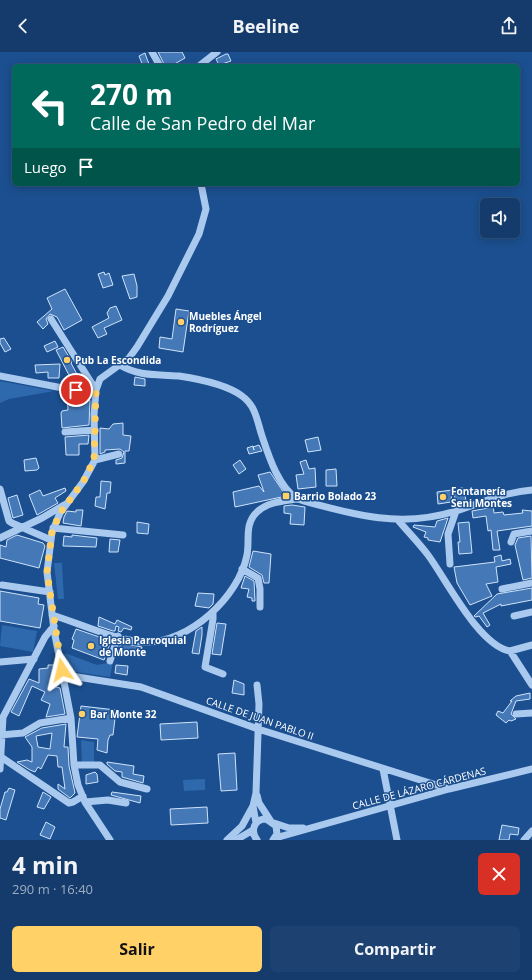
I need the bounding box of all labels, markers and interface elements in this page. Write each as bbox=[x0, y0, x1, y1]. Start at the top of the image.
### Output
text: Beeline bbox=[233, 14, 299, 38]
icon: back bbox=[12, 15, 34, 37]
icon: share bbox=[498, 15, 520, 37]
text: 270 m bbox=[90, 75, 173, 113]
icon: left bbox=[24, 80, 76, 132]
text: Calle de San Pedro del Mar bbox=[90, 111, 315, 135]
icon: arrive bbox=[75, 156, 97, 178]
text: Luego bbox=[24, 157, 67, 177]
map controls bbox=[480, 198, 520, 238]
button: sound bbox=[480, 198, 520, 238]
place label: Muebles Ángel Rodríguez bbox=[189, 309, 262, 335]
marker: Muebles Ángel Rodríguez bbox=[176, 317, 186, 327]
place label: Pub La Escondida bbox=[75, 353, 161, 367]
marker: Pub La Escondida bbox=[62, 355, 72, 365]
pin bbox=[59, 373, 93, 407]
icon: arrive bbox=[65, 379, 87, 401]
place label: Fontanería Seni Montes bbox=[451, 484, 512, 510]
place label: Barrio Bolado 23 bbox=[294, 489, 377, 503]
marker: Barrio Bolado 23 bbox=[281, 491, 291, 501]
marker: Fontanería Seni Montes bbox=[438, 492, 448, 502]
place label: Iglesia Parroquial de Monte bbox=[99, 633, 186, 659]
marker: Iglesia Parroquial de Monte bbox=[86, 641, 96, 651]
position arrow bbox=[41, 649, 83, 691]
street label: CALLE DE JUAN PABLO II bbox=[204, 693, 316, 743]
place label: Bar Monte 32 bbox=[90, 707, 157, 721]
marker: Bar Monte 32 bbox=[77, 709, 87, 719]
street label: CALLE DE LÁZARO CÁRDENAS bbox=[351, 763, 487, 813]
text: 4 min bbox=[12, 848, 79, 881]
button: close bbox=[478, 853, 520, 895]
text: 290 m · 16:40 bbox=[12, 880, 93, 898]
button: Salir bbox=[12, 926, 262, 972]
button: Compartir bbox=[270, 926, 520, 972]

